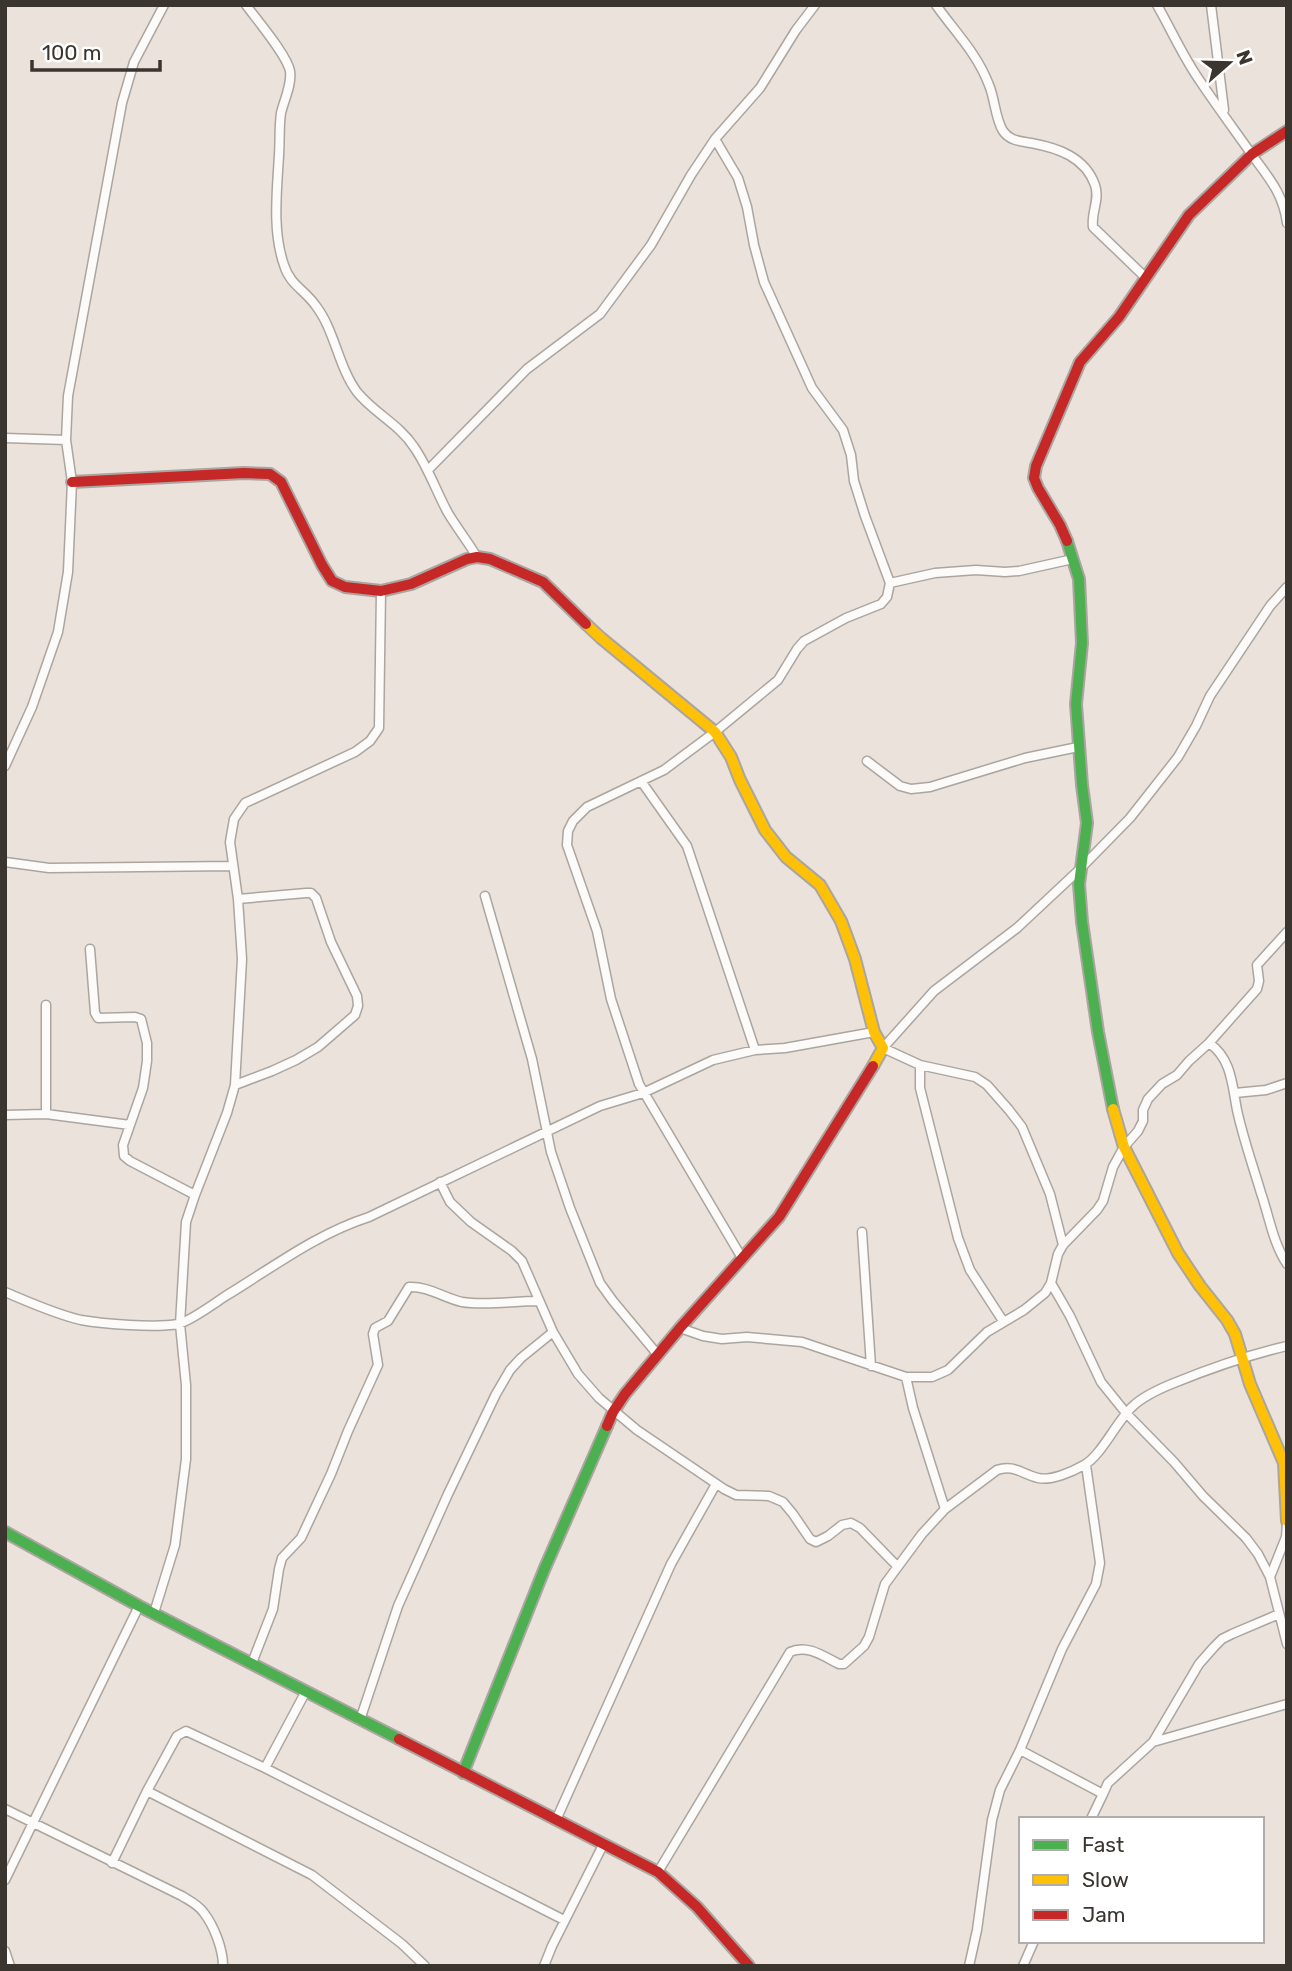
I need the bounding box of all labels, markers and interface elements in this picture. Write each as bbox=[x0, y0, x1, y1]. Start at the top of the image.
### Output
scale bar bbox=[32, 28, 159, 72]
north arrow bbox=[1194, 28, 1264, 98]
text: 100 m bbox=[42, 40, 101, 65]
text: N bbox=[1231, 47, 1258, 68]
legend bbox=[1019, 1817, 1264, 1943]
text: Fast bbox=[1082, 1832, 1124, 1857]
text: Slow bbox=[1082, 1867, 1129, 1892]
text: Jam bbox=[1082, 1902, 1126, 1927]

